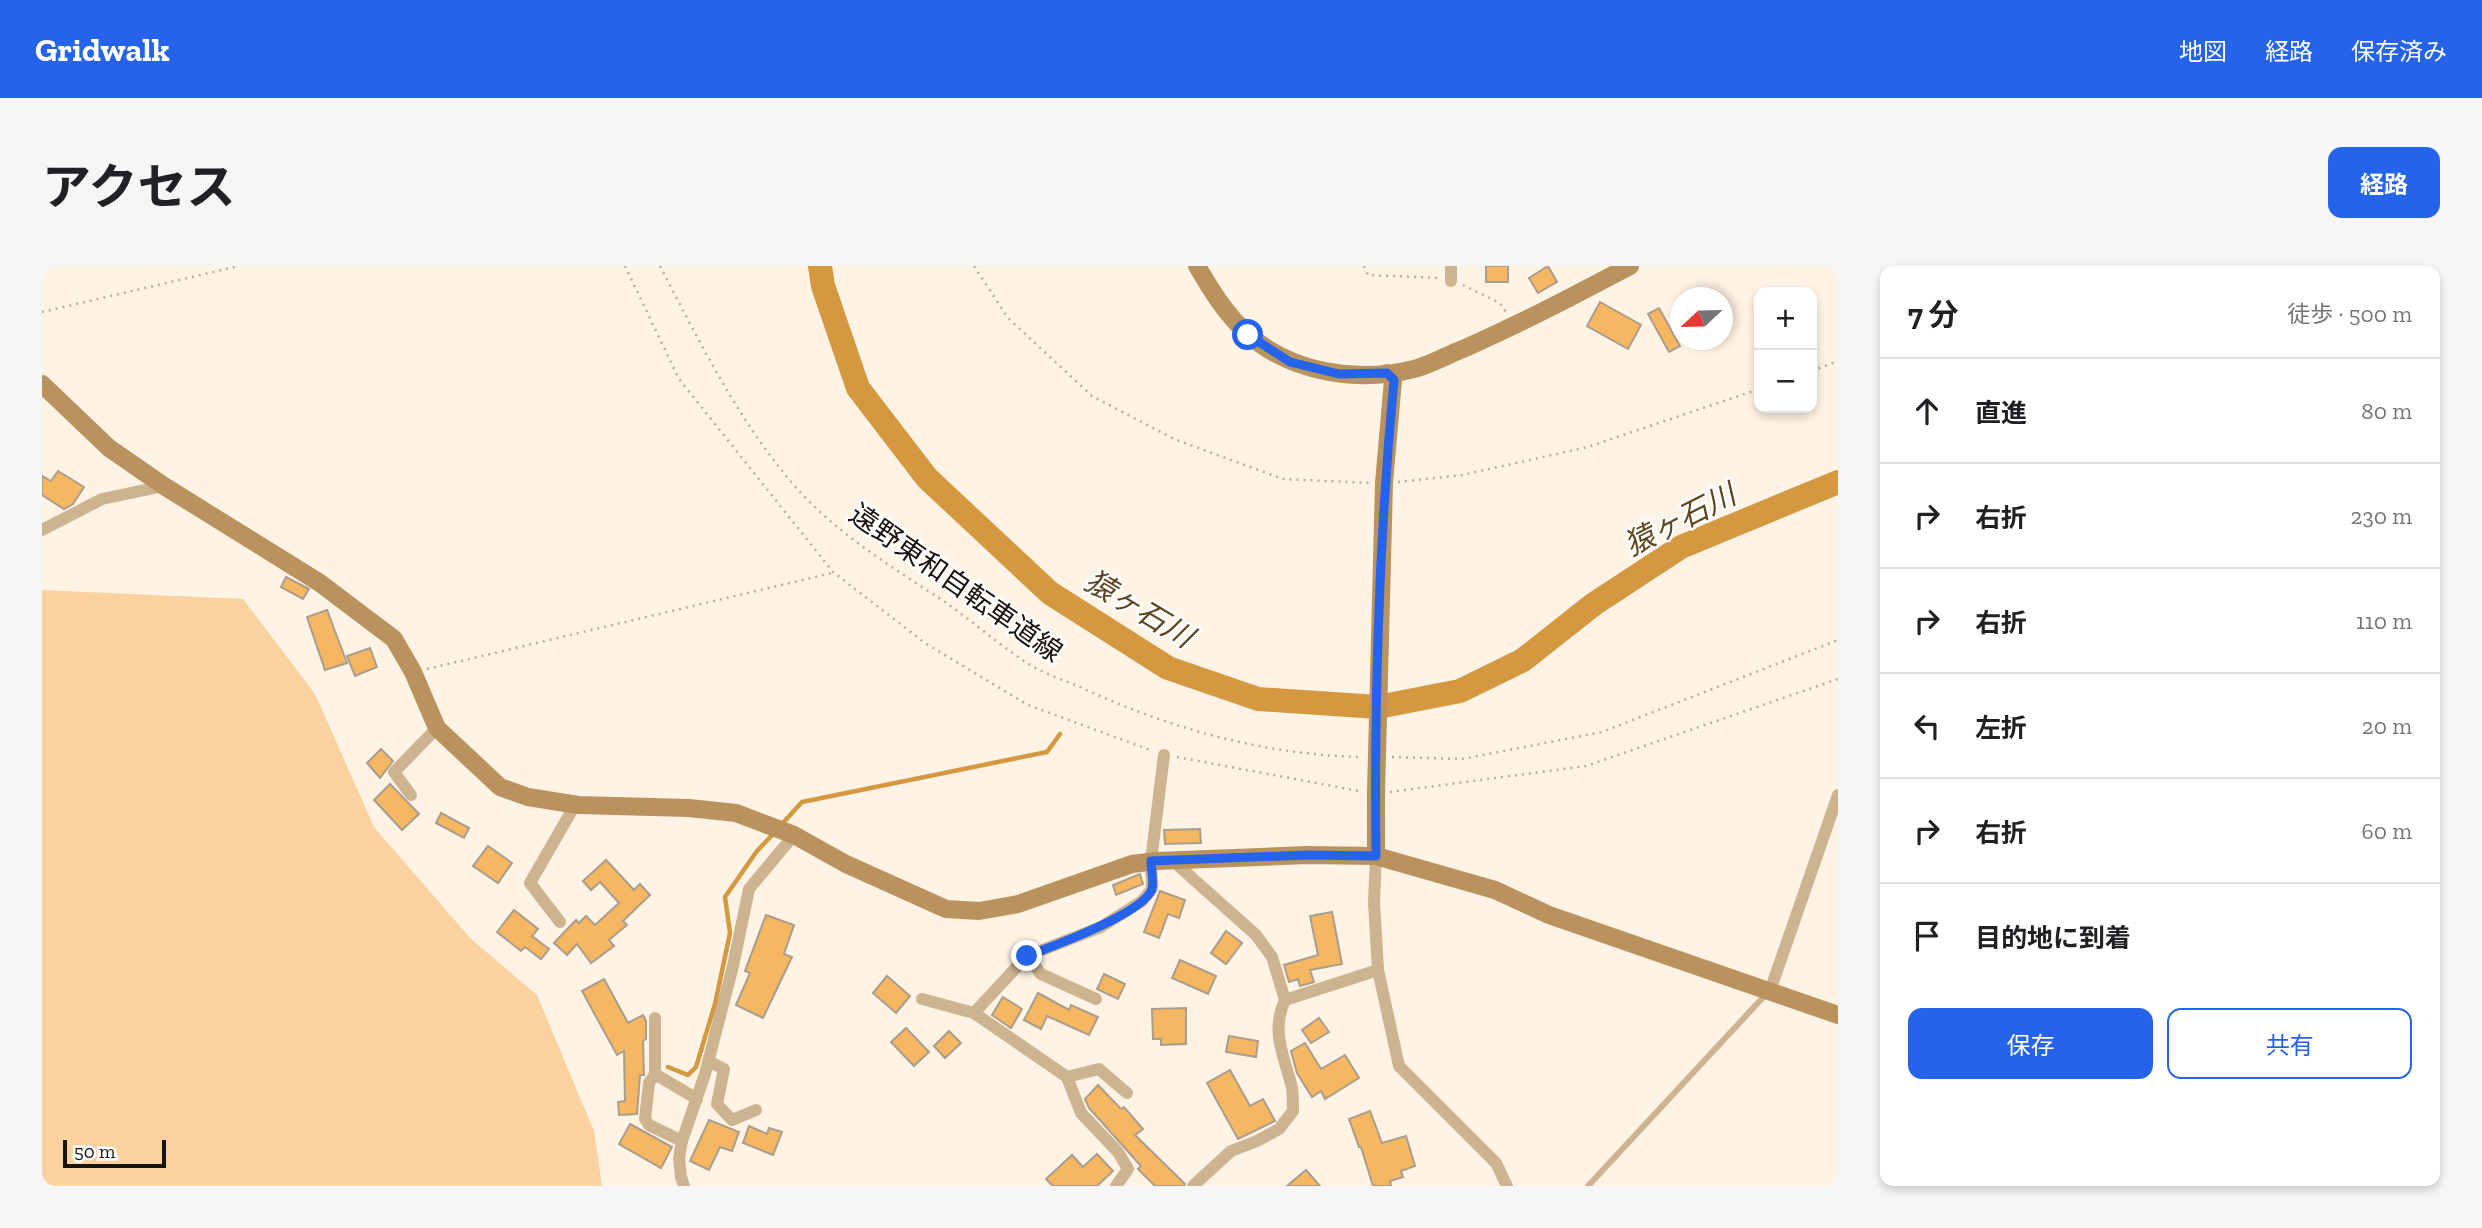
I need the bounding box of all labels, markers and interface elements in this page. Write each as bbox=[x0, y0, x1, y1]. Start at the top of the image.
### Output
text: Gridwalk bbox=[35, 30, 170, 69]
text: 地図 bbox=[2179, 37, 2227, 66]
text: 経路 bbox=[2265, 37, 2313, 66]
text: 保存済み bbox=[2351, 37, 2447, 66]
button: 経路 bbox=[2328, 147, 2440, 218]
text: アクセス bbox=[42, 158, 236, 217]
north arrow bbox=[1670, 287, 1733, 350]
map controls bbox=[1754, 287, 1817, 413]
button: + bbox=[1754, 287, 1817, 350]
text: 7 分 bbox=[1908, 297, 1958, 333]
text: 徒歩 · 500 m bbox=[2287, 300, 2412, 328]
route start bbox=[1232, 319, 1263, 350]
button: − bbox=[1754, 350, 1817, 413]
icon: ahead bbox=[1908, 392, 1946, 430]
text: 直進 bbox=[1975, 397, 2027, 429]
text: 80 m bbox=[2361, 397, 2412, 425]
water label: 猿ヶ石川 bbox=[1618, 475, 1744, 563]
street label: 遠野東和自転車道線 bbox=[843, 497, 1069, 669]
icon: right bbox=[1908, 497, 1946, 535]
text: 右折 bbox=[1975, 502, 2027, 534]
text: 230 m bbox=[2351, 502, 2412, 530]
water label: 猿ヶ石川 bbox=[1078, 563, 1202, 657]
icon: right bbox=[1908, 602, 1946, 640]
text: 右折 bbox=[1975, 607, 2027, 639]
text: 110 m bbox=[2356, 607, 2412, 635]
icon: left bbox=[1908, 707, 1946, 745]
text: 左折 bbox=[1975, 712, 2027, 744]
text: 20 m bbox=[2362, 712, 2412, 740]
icon: right bbox=[1908, 812, 1946, 850]
text: 右折 bbox=[1975, 817, 2027, 849]
text: 60 m bbox=[2361, 817, 2412, 845]
icon: arrive bbox=[1908, 917, 1946, 955]
text: 目的地に到着 bbox=[1975, 922, 2131, 954]
route end bbox=[1011, 940, 1042, 971]
button: 保存 bbox=[1908, 1008, 2153, 1079]
button: 共有 bbox=[2167, 1008, 2412, 1079]
scale bar bbox=[63, 1137, 166, 1169]
text: 50 m bbox=[74, 1140, 115, 1163]

